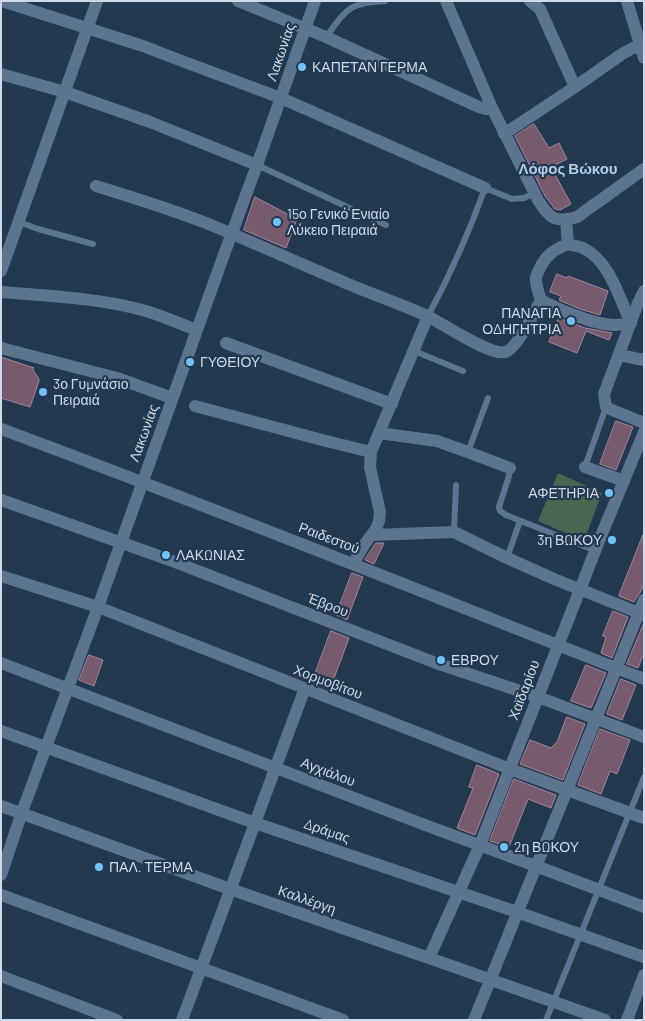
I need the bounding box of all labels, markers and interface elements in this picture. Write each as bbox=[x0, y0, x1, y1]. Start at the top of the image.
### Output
street label: Λακωνίας bbox=[263, 21, 299, 83]
place label: ΚΑΠΕΤΑΝ ΓΕΡΜΑ bbox=[312, 59, 427, 75]
marker: ΚΑΠΕΤΑΝ ΓΕΡΜΑ bbox=[296, 61, 308, 73]
district label: Λόφος Βώκου bbox=[518, 160, 618, 178]
place label: 15ο Γενικό Ενιαίο Λύκειο Πειραιά bbox=[287, 206, 390, 238]
marker: 15ο Γενικό Ενιαίο Λύκειο Πειραιά bbox=[271, 216, 283, 228]
place label: ΠΑΝΑΓΙΑ ΟΔΗΓΗΤΡΙΑ bbox=[482, 305, 561, 338]
marker: ΠΑΝΑΓΙΑ ΟΔΗΓΗΤΡΙΑ bbox=[565, 315, 577, 327]
place label: ΓΥΘΕΙΟΥ bbox=[200, 354, 260, 370]
marker: ΓΥΘΕΙΟΥ bbox=[184, 356, 196, 368]
place label: 3ο Γυμνάσιο Πειραιά bbox=[53, 376, 128, 408]
marker: 3ο Γυμνάσιο Πειραιά bbox=[37, 386, 49, 398]
street label: Λακωνίας bbox=[126, 402, 162, 464]
place label: ΑΦΕΤΗΡΙΑ bbox=[528, 485, 599, 501]
marker: ΑΦΕΤΗΡΙΑ bbox=[603, 487, 615, 499]
street label: Ραιδεστού bbox=[296, 519, 362, 557]
place label: 3η ΒΩΚΟΥ bbox=[537, 532, 602, 548]
marker: 3η ΒΩΚΟΥ bbox=[606, 534, 618, 546]
place label: ΛΑΚΩΝΙΑΣ bbox=[176, 547, 245, 563]
marker: ΛΑΚΩΝΙΑΣ bbox=[160, 549, 172, 561]
street label: Έβρου bbox=[305, 590, 351, 620]
place label: ΕΒΡΟΥ bbox=[451, 652, 499, 668]
marker: ΕΒΡΟΥ bbox=[435, 654, 447, 666]
street label: Χαϊδαρίου bbox=[505, 658, 543, 722]
street label: Χορμοβίτου bbox=[291, 661, 365, 703]
street label: Αγχιάλου bbox=[298, 754, 358, 790]
street label: Δράμας bbox=[302, 815, 352, 847]
place label: 2η ΒΩΚΟΥ bbox=[514, 839, 579, 855]
marker: 2η ΒΩΚΟΥ bbox=[498, 841, 510, 853]
place label: ΠΑΛ. ΤΕΡΜΑ bbox=[109, 859, 193, 875]
marker: ΠΑΛ. ΤΕΡΜΑ bbox=[93, 861, 105, 873]
street label: Καλλέργη bbox=[276, 882, 338, 918]

